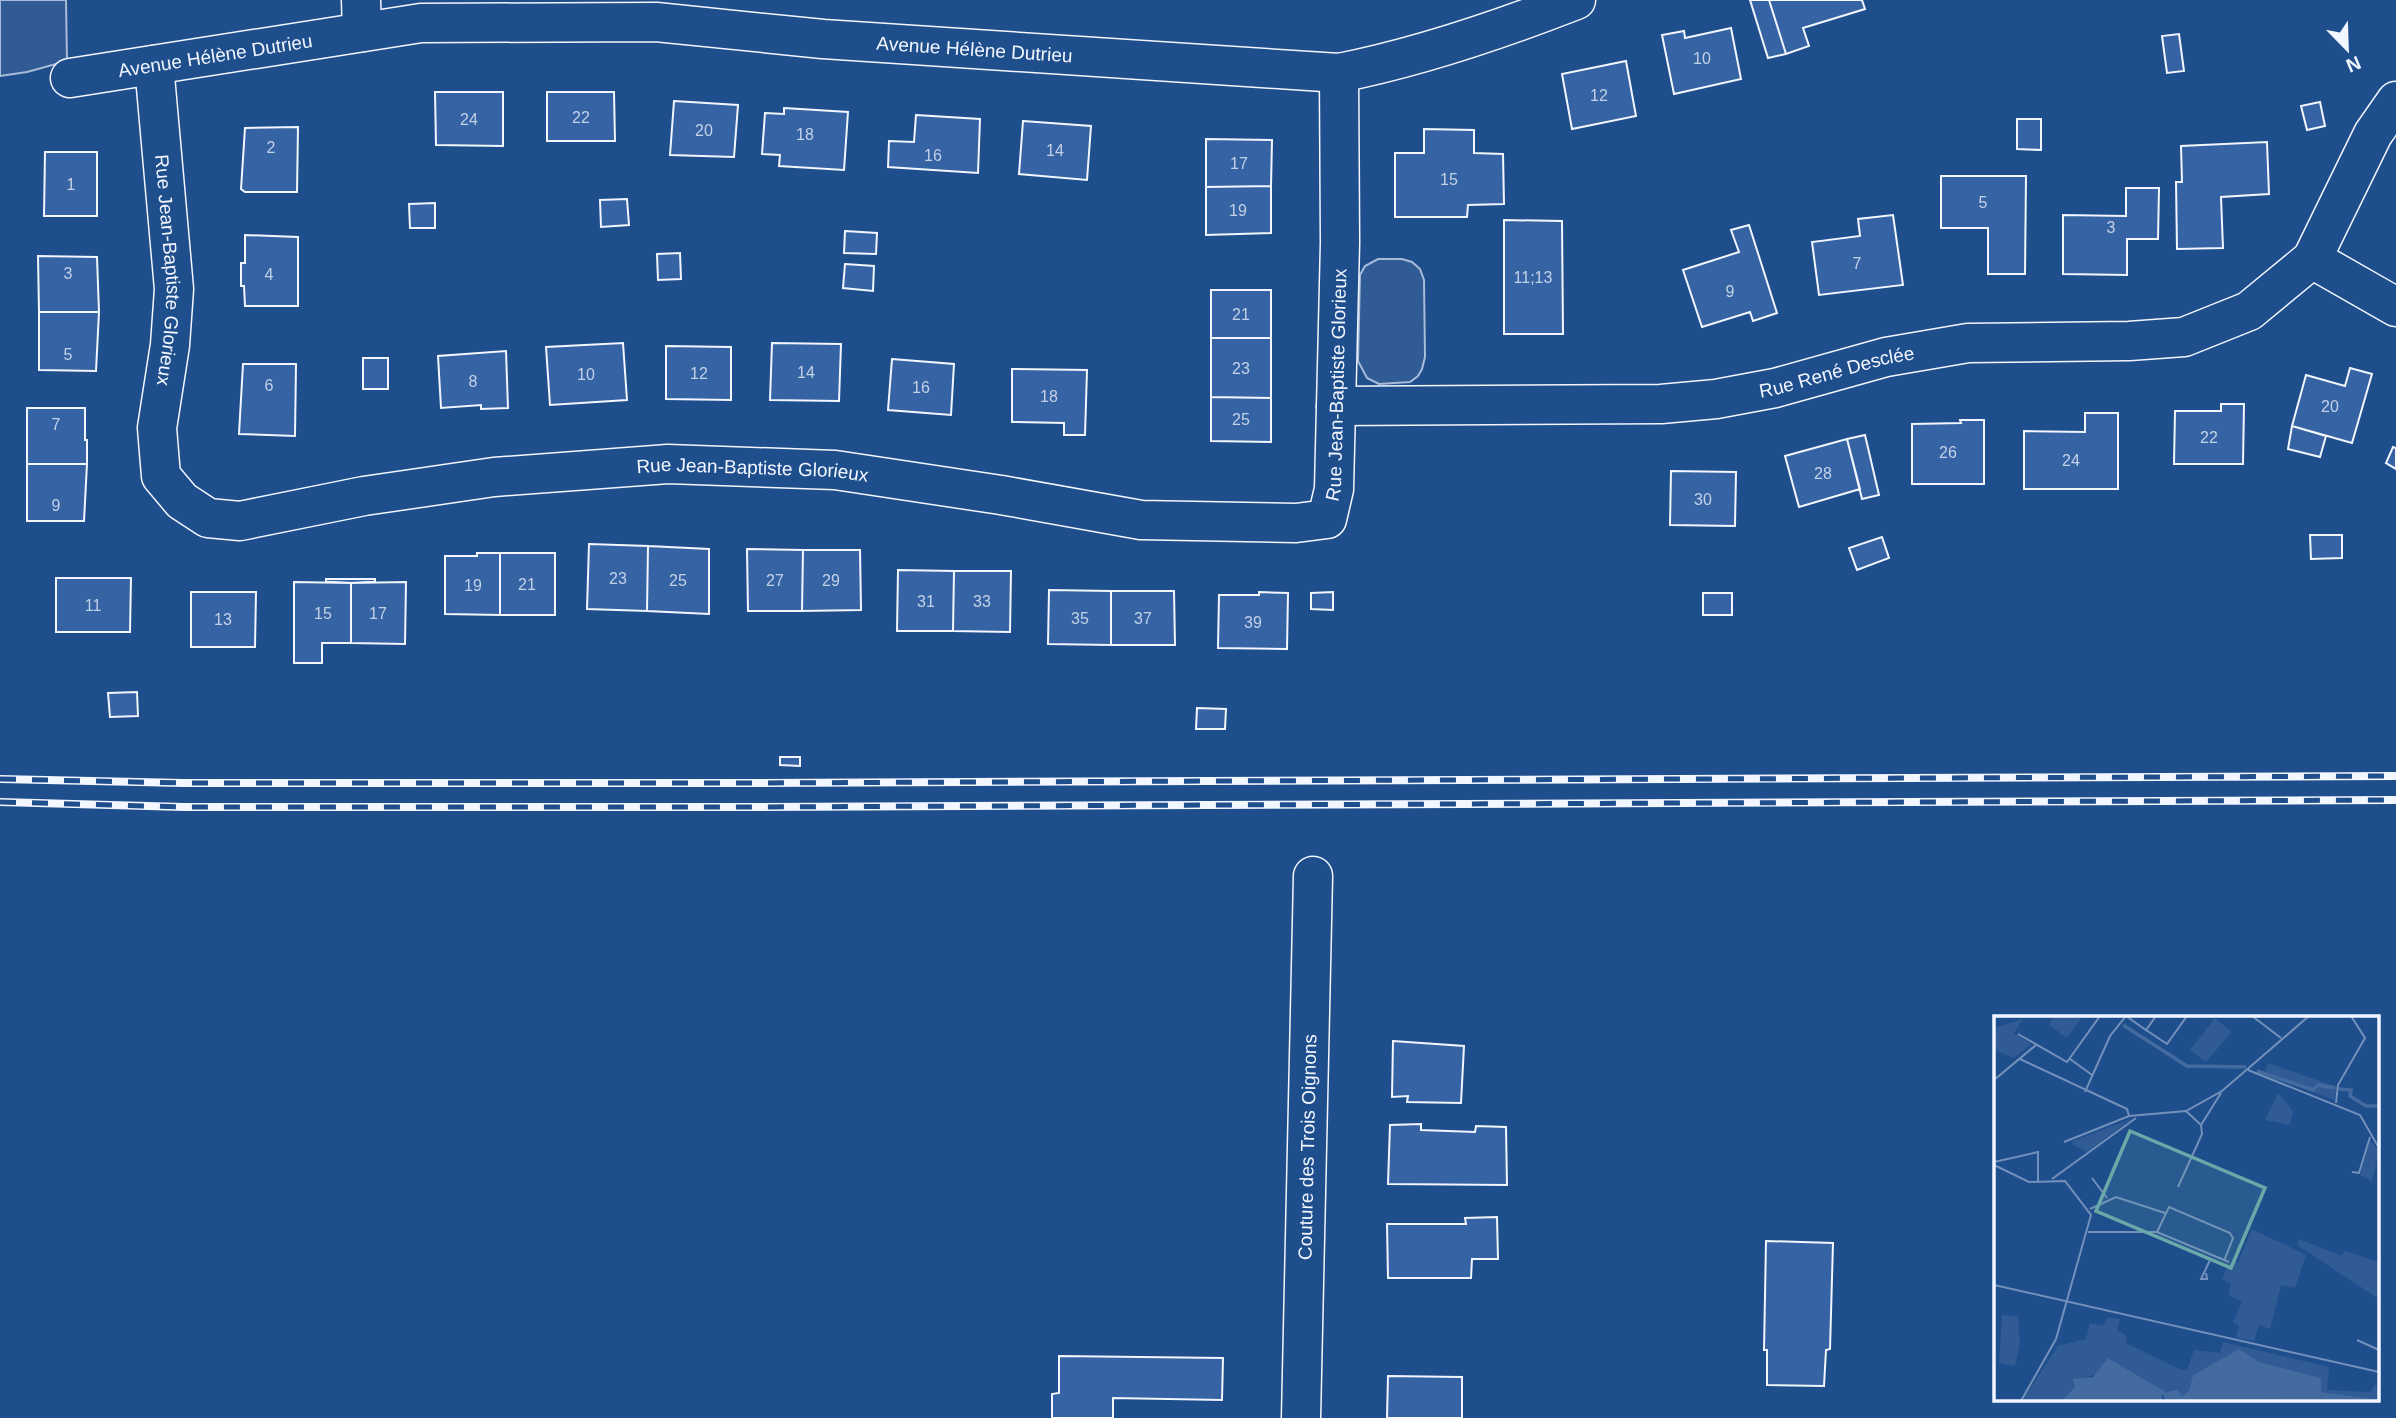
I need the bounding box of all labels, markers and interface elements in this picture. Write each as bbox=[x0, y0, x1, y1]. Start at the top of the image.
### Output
north arrow bbox=[2312, 14, 2382, 84]
street label: Avenue Hélène Dutrieu bbox=[117, 30, 314, 81]
street label: Avenue Hélène Dutrieu bbox=[876, 32, 1073, 66]
house number: 10 bbox=[1693, 50, 1711, 67]
text: N bbox=[2343, 52, 2364, 77]
house number: 12 bbox=[1590, 87, 1608, 104]
house number: 22 bbox=[572, 109, 590, 126]
house number: 24 bbox=[460, 111, 478, 128]
house number: 20 bbox=[695, 122, 713, 139]
house number: 18 bbox=[796, 126, 814, 143]
house number: 2 bbox=[267, 139, 276, 156]
house number: 14 bbox=[1046, 142, 1064, 159]
house number: 16 bbox=[924, 147, 942, 164]
street label: Rue Jean-Baptiste Glorieux bbox=[152, 153, 185, 388]
house number: 17 bbox=[1230, 155, 1248, 172]
house number: 15 bbox=[1440, 171, 1458, 188]
house number: 1 bbox=[67, 176, 76, 193]
house number: 5 bbox=[1979, 194, 1988, 211]
house number: 19 bbox=[1229, 202, 1247, 219]
house number: 3 bbox=[2107, 219, 2116, 236]
house number: 7 bbox=[1853, 255, 1862, 272]
house number: 3 bbox=[64, 265, 73, 282]
house number: 4 bbox=[265, 266, 274, 283]
street label: Rue Jean-Baptiste Glorieux bbox=[1321, 268, 1350, 503]
house number: 11;13 bbox=[1514, 269, 1553, 286]
house number: 9 bbox=[1726, 283, 1735, 300]
house number: 21 bbox=[1232, 306, 1250, 323]
street label: Rue René Desclée bbox=[1757, 342, 1916, 401]
house number: 5 bbox=[64, 346, 73, 363]
house number: 23 bbox=[1232, 360, 1250, 377]
house number: 14 bbox=[797, 364, 815, 381]
house number: 12 bbox=[690, 365, 708, 382]
house number: 10 bbox=[577, 366, 595, 383]
house number: 8 bbox=[469, 373, 478, 390]
house number: 6 bbox=[265, 377, 274, 394]
house number: 16 bbox=[912, 379, 930, 396]
house number: 18 bbox=[1040, 388, 1058, 405]
house number: 20 bbox=[2321, 398, 2339, 415]
house number: 25 bbox=[1232, 411, 1250, 428]
house number: 7 bbox=[52, 416, 61, 433]
house number: 22 bbox=[2200, 429, 2218, 446]
house number: 26 bbox=[1939, 444, 1957, 461]
house number: 24 bbox=[2062, 452, 2080, 469]
street label: Rue Jean-Baptiste Glorieux bbox=[636, 453, 870, 485]
house number: 28 bbox=[1814, 465, 1832, 482]
house number: 30 bbox=[1694, 491, 1712, 508]
house number: 9 bbox=[52, 497, 61, 514]
house number: 23 bbox=[609, 570, 627, 587]
house number: 25 bbox=[669, 572, 687, 589]
house number: 27 bbox=[766, 572, 784, 589]
house number: 29 bbox=[822, 572, 840, 589]
house number: 21 bbox=[518, 576, 536, 593]
house number: 19 bbox=[464, 577, 482, 594]
house number: 31 bbox=[917, 593, 935, 610]
house number: 33 bbox=[973, 593, 991, 610]
house number: 11 bbox=[85, 597, 101, 614]
house number: 15 bbox=[314, 605, 332, 622]
house number: 17 bbox=[369, 605, 387, 622]
house number: 35 bbox=[1071, 610, 1089, 627]
house number: 37 bbox=[1134, 610, 1152, 627]
house number: 13 bbox=[214, 611, 232, 628]
house number: 39 bbox=[1244, 614, 1262, 631]
inset map bbox=[1994, 1016, 2378, 1400]
street label: Couture des Trois Oignons bbox=[1294, 1034, 1320, 1260]

